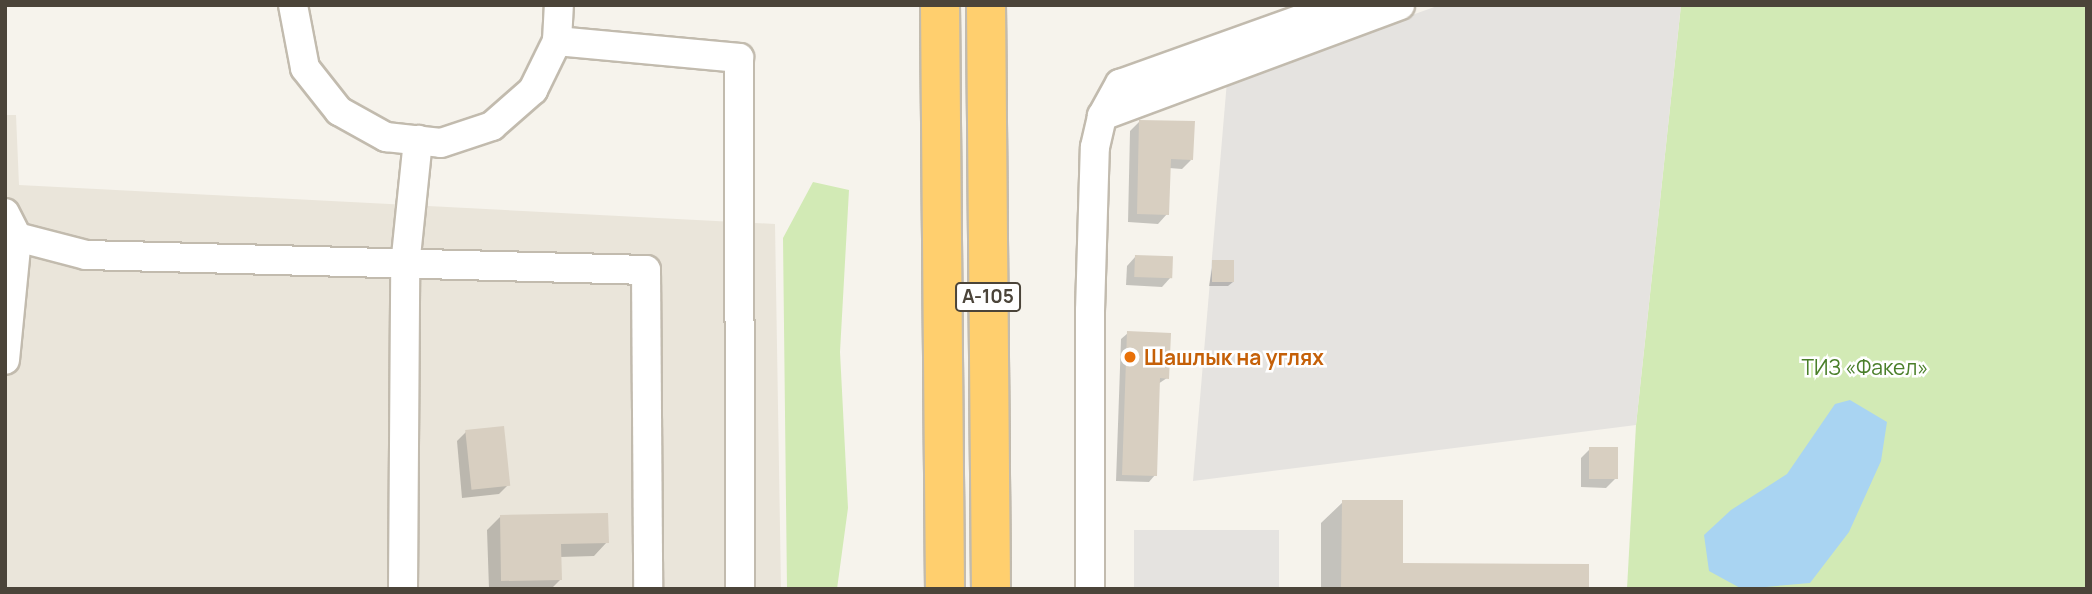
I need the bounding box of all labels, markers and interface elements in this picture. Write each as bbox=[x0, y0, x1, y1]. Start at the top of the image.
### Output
road number: А-105 bbox=[955, 282, 1021, 312]
place label: Шашлык на углях bbox=[1144, 344, 1324, 370]
marker: Шашлык на углях bbox=[1122, 349, 1138, 365]
park label: ТИЗ «Факел» bbox=[1801, 354, 1929, 380]

